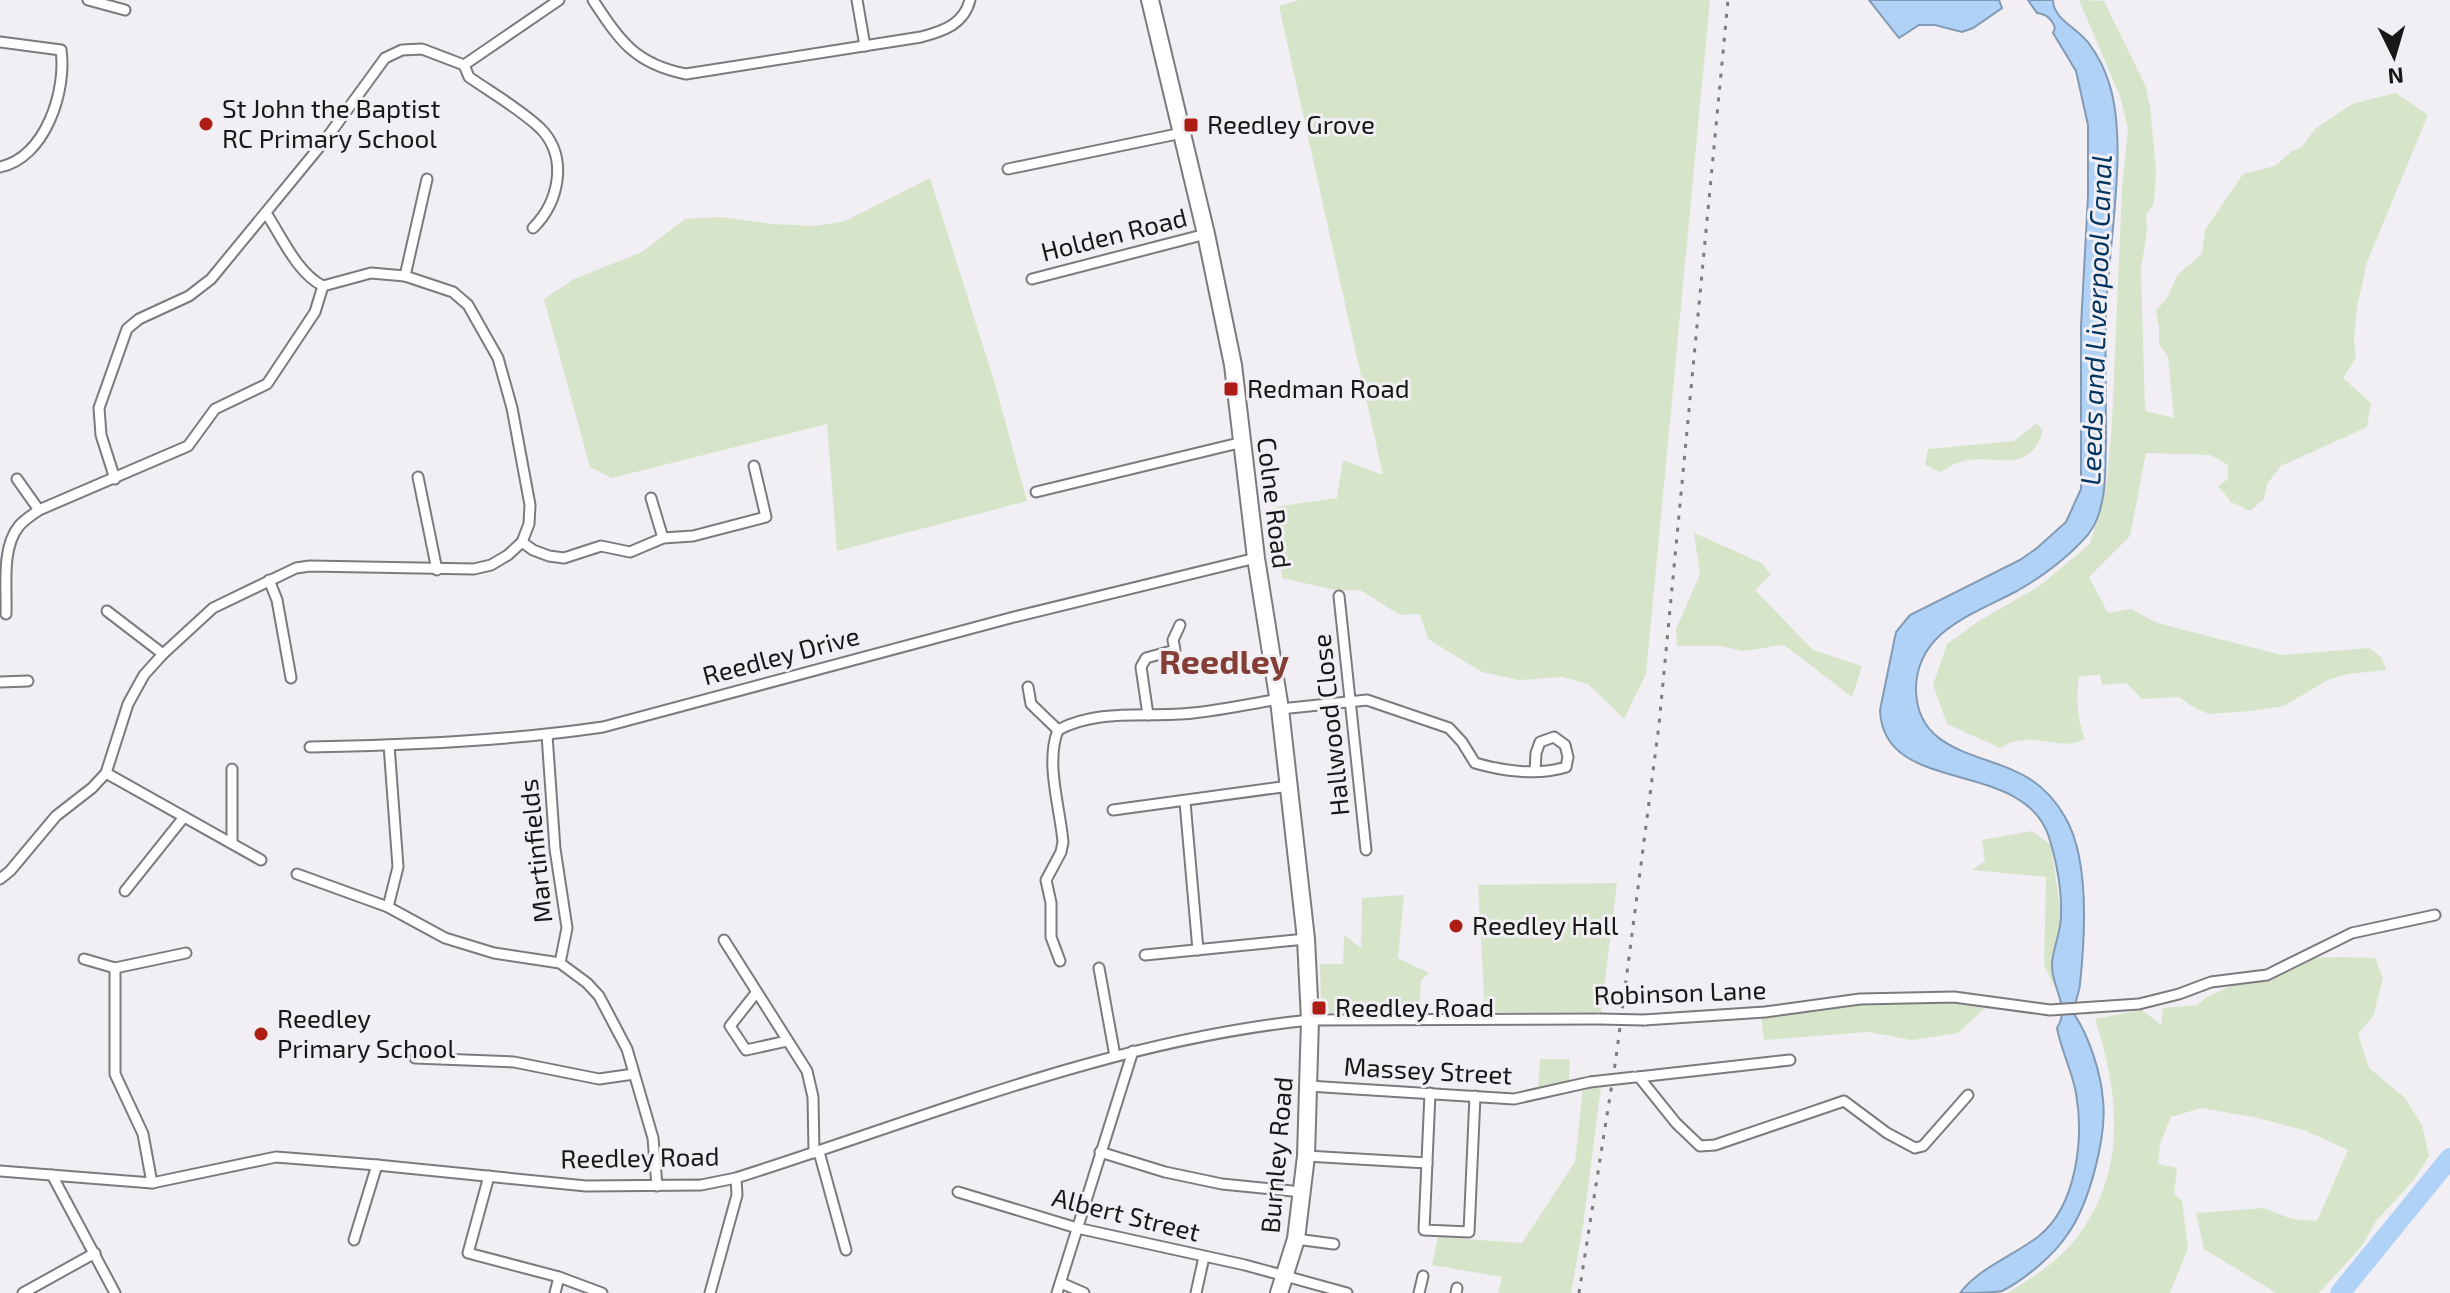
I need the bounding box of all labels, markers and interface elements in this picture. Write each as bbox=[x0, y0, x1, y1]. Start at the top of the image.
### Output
north arrow bbox=[2354, 16, 2434, 96]
text: N bbox=[2387, 63, 2405, 91]
place label: St John the Baptist RC Primary School bbox=[222, 92, 441, 153]
place label: Reedley Grove bbox=[1207, 108, 1375, 139]
marker: St John the Baptist RC Primary School bbox=[197, 115, 215, 133]
marker: Reedley Grove bbox=[1182, 116, 1200, 134]
water label: Leeds and Liverpool Canal bbox=[2072, 154, 2118, 486]
street label: Holden Road bbox=[1037, 200, 1190, 267]
place label: Redman Road bbox=[1247, 372, 1410, 403]
marker: Redman Road bbox=[1222, 380, 1240, 398]
street label: Colne Road bbox=[1252, 435, 1299, 570]
street label: Reedley Drive bbox=[699, 619, 862, 690]
street label: Hallwood Close bbox=[1305, 633, 1354, 818]
district label: Reedley bbox=[1159, 640, 1289, 682]
street label: Martinfields bbox=[512, 778, 557, 925]
place label: Reedley Hall bbox=[1472, 909, 1619, 940]
marker: Reedley Hall bbox=[1447, 917, 1465, 935]
street label: Robinson Lane bbox=[1593, 973, 1767, 1010]
place label: Reedley Road bbox=[1335, 991, 1494, 1022]
marker: Reedley Road bbox=[1310, 999, 1328, 1017]
place label: Reedley Primary School bbox=[277, 1002, 456, 1063]
marker: Reedley Primary School bbox=[252, 1025, 270, 1043]
street label: Massey Street bbox=[1343, 1050, 1513, 1089]
street label: Burnley Road bbox=[1253, 1075, 1298, 1234]
street label: Reedley Road bbox=[560, 1140, 720, 1173]
street label: Albert Street bbox=[1049, 1180, 1203, 1247]

